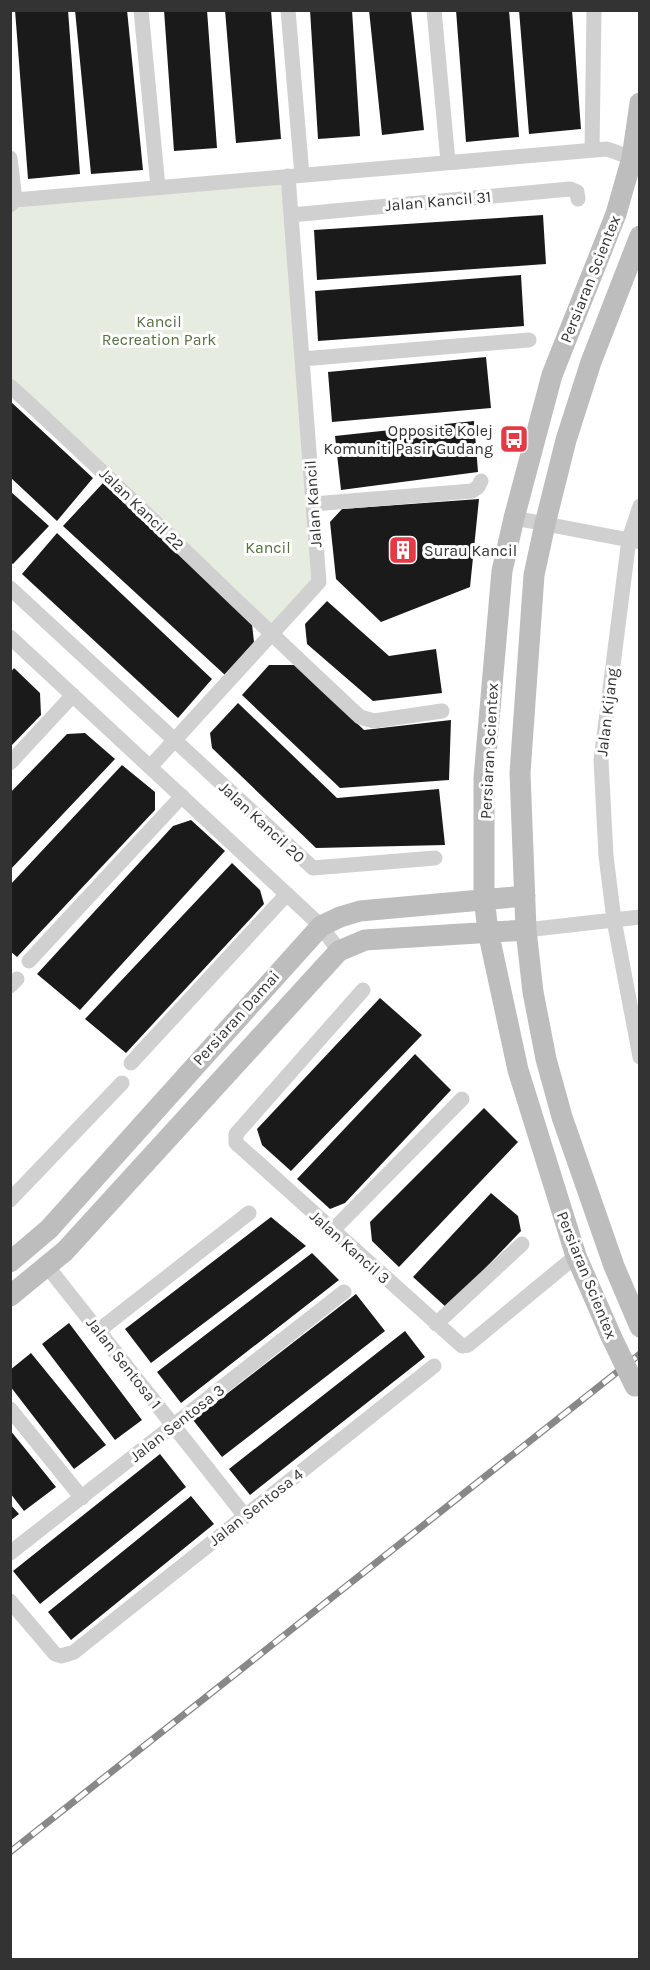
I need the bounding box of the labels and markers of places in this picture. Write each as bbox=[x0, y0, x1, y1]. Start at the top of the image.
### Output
place label: Opposite Kolej Komuniti Pasir Gudang bbox=[323, 421, 493, 458]
bus stop icon: Opposite Kolej Komuniti Pasir Gudang bbox=[498, 423, 530, 455]
building icon: Surau Kancil bbox=[387, 534, 419, 566]
place label: Surau Kancil bbox=[424, 541, 517, 560]

